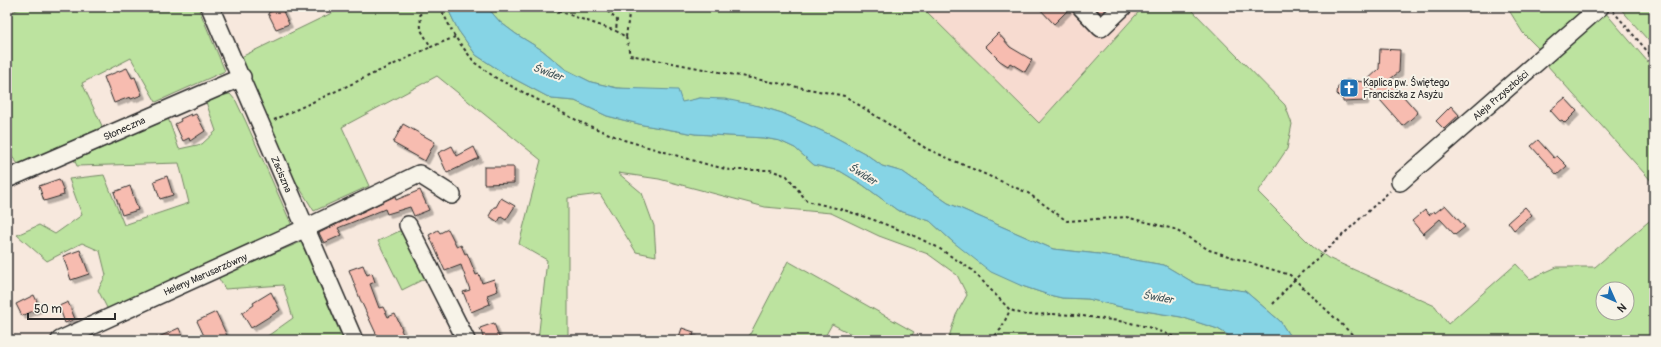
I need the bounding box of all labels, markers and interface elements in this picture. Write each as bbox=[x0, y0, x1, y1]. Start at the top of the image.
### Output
water label: Świder bbox=[531, 60, 567, 85]
street label: Aleja Przyszłości bbox=[1470, 68, 1531, 123]
place label: Kaplica pw. Świętego Franciszka z Asyżu bbox=[1363, 76, 1450, 101]
church icon: Kaplica pw. Świętego Franciszka z Asyżu bbox=[1338, 77, 1360, 99]
street label: Słoneczna bbox=[102, 114, 148, 143]
street label: Zaciszna bbox=[268, 154, 294, 195]
water label: Świder bbox=[846, 160, 881, 189]
street label: Heleny Marusarzówny bbox=[162, 251, 250, 299]
north arrow bbox=[1595, 281, 1635, 321]
water label: Świder bbox=[1142, 287, 1176, 307]
scale bar bbox=[28, 295, 115, 321]
text: N bbox=[1614, 300, 1629, 315]
text: 50 m bbox=[34, 302, 62, 317]

